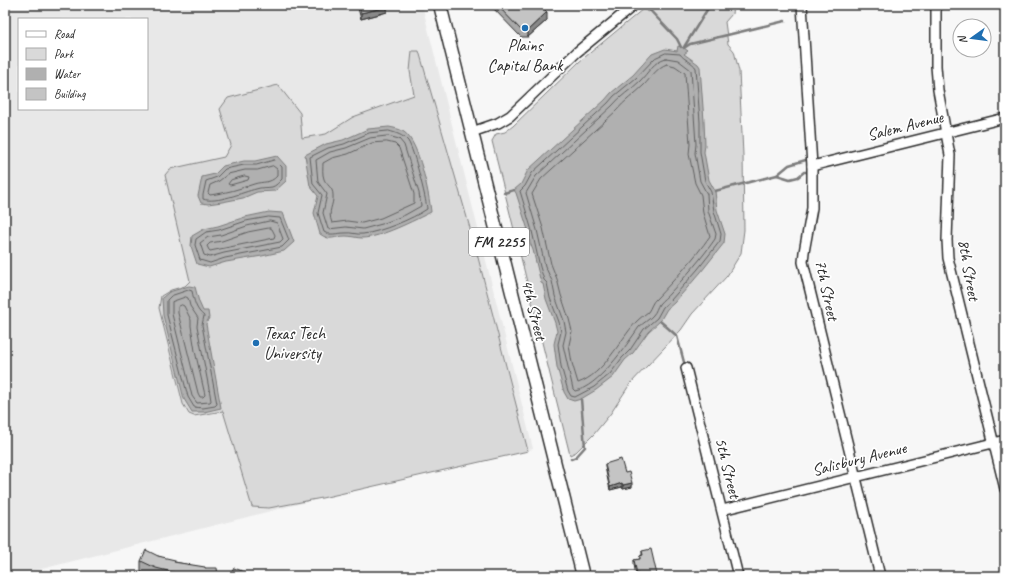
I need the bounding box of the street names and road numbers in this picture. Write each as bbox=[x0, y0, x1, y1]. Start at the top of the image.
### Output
street label: Salem Avenue bbox=[865, 106, 947, 146]
road number: FM 2255 bbox=[469, 228, 529, 256]
street label: 8th Street bbox=[953, 238, 985, 305]
street label: 7th Street bbox=[810, 258, 844, 325]
street label: 4th Street bbox=[516, 277, 552, 345]
street label: 5th Street bbox=[710, 435, 746, 503]
street label: Salisbury Avenue bbox=[810, 437, 910, 481]

